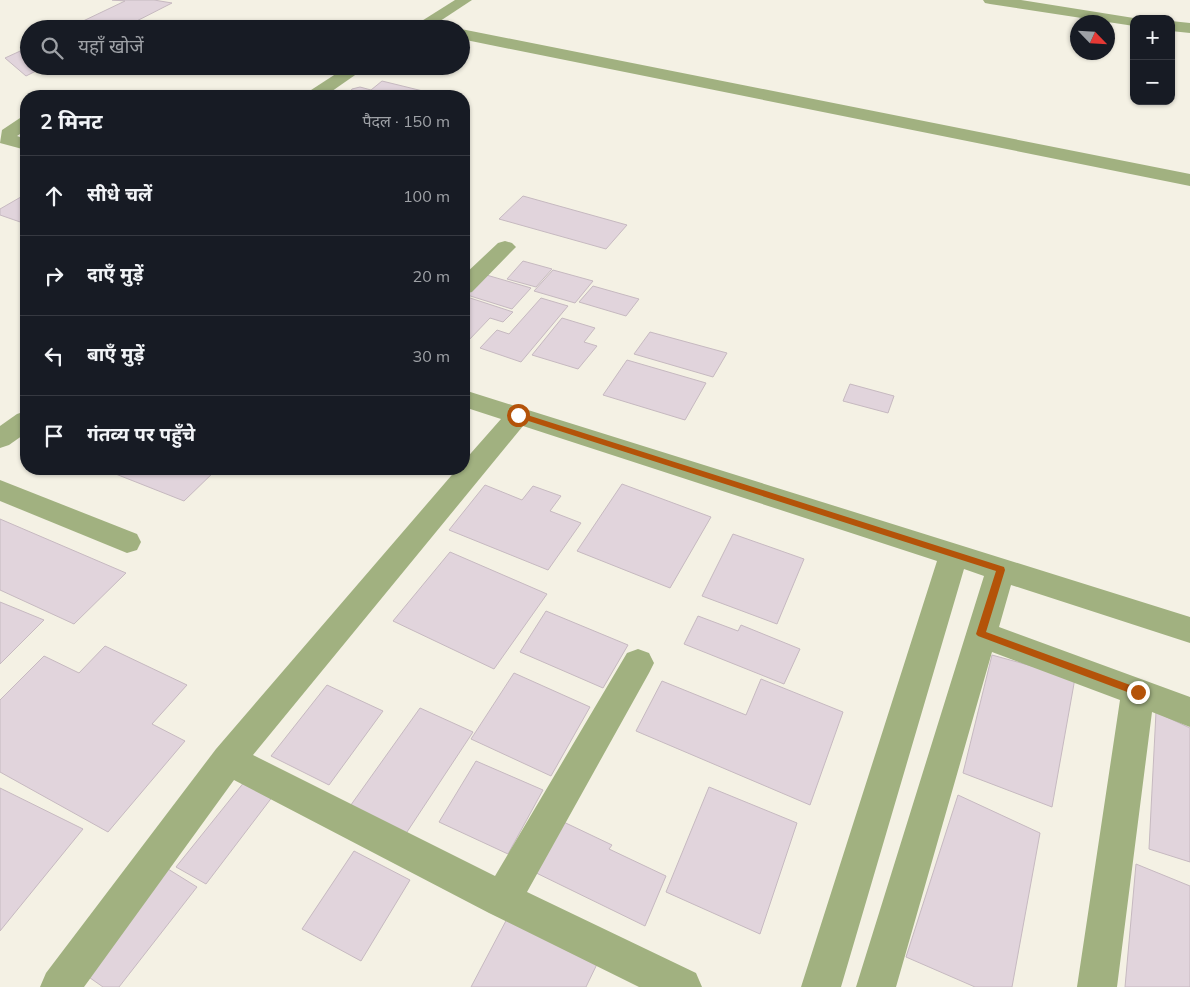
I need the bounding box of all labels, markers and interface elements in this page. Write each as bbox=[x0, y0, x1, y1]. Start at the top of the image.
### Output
north arrow bbox=[1070, 15, 1115, 60]
map controls bbox=[1130, 15, 1175, 105]
button: + bbox=[1130, 15, 1175, 60]
search box bbox=[20, 20, 470, 75]
icon: search bbox=[38, 34, 66, 62]
text: यहाँ खोजें bbox=[78, 34, 144, 58]
button: − bbox=[1130, 60, 1175, 105]
text: 2 मिनट bbox=[40, 108, 102, 134]
text: पैदल · 150 m bbox=[362, 111, 450, 131]
icon: ahead bbox=[40, 182, 68, 210]
text: सीधे चलें bbox=[87, 182, 152, 206]
text: 100 m bbox=[403, 186, 450, 206]
icon: right bbox=[40, 262, 68, 290]
text: दाएँ मुड़ें bbox=[87, 262, 143, 286]
text: 20 m bbox=[413, 266, 450, 286]
icon: left bbox=[40, 342, 68, 370]
text: बाएँ मुड़ें bbox=[87, 342, 144, 366]
text: 30 m bbox=[413, 346, 450, 366]
route start bbox=[507, 404, 530, 427]
icon: arrive bbox=[40, 422, 68, 450]
text: गंतव्य पर पहुँचे bbox=[87, 422, 195, 446]
route end bbox=[1127, 681, 1150, 704]

